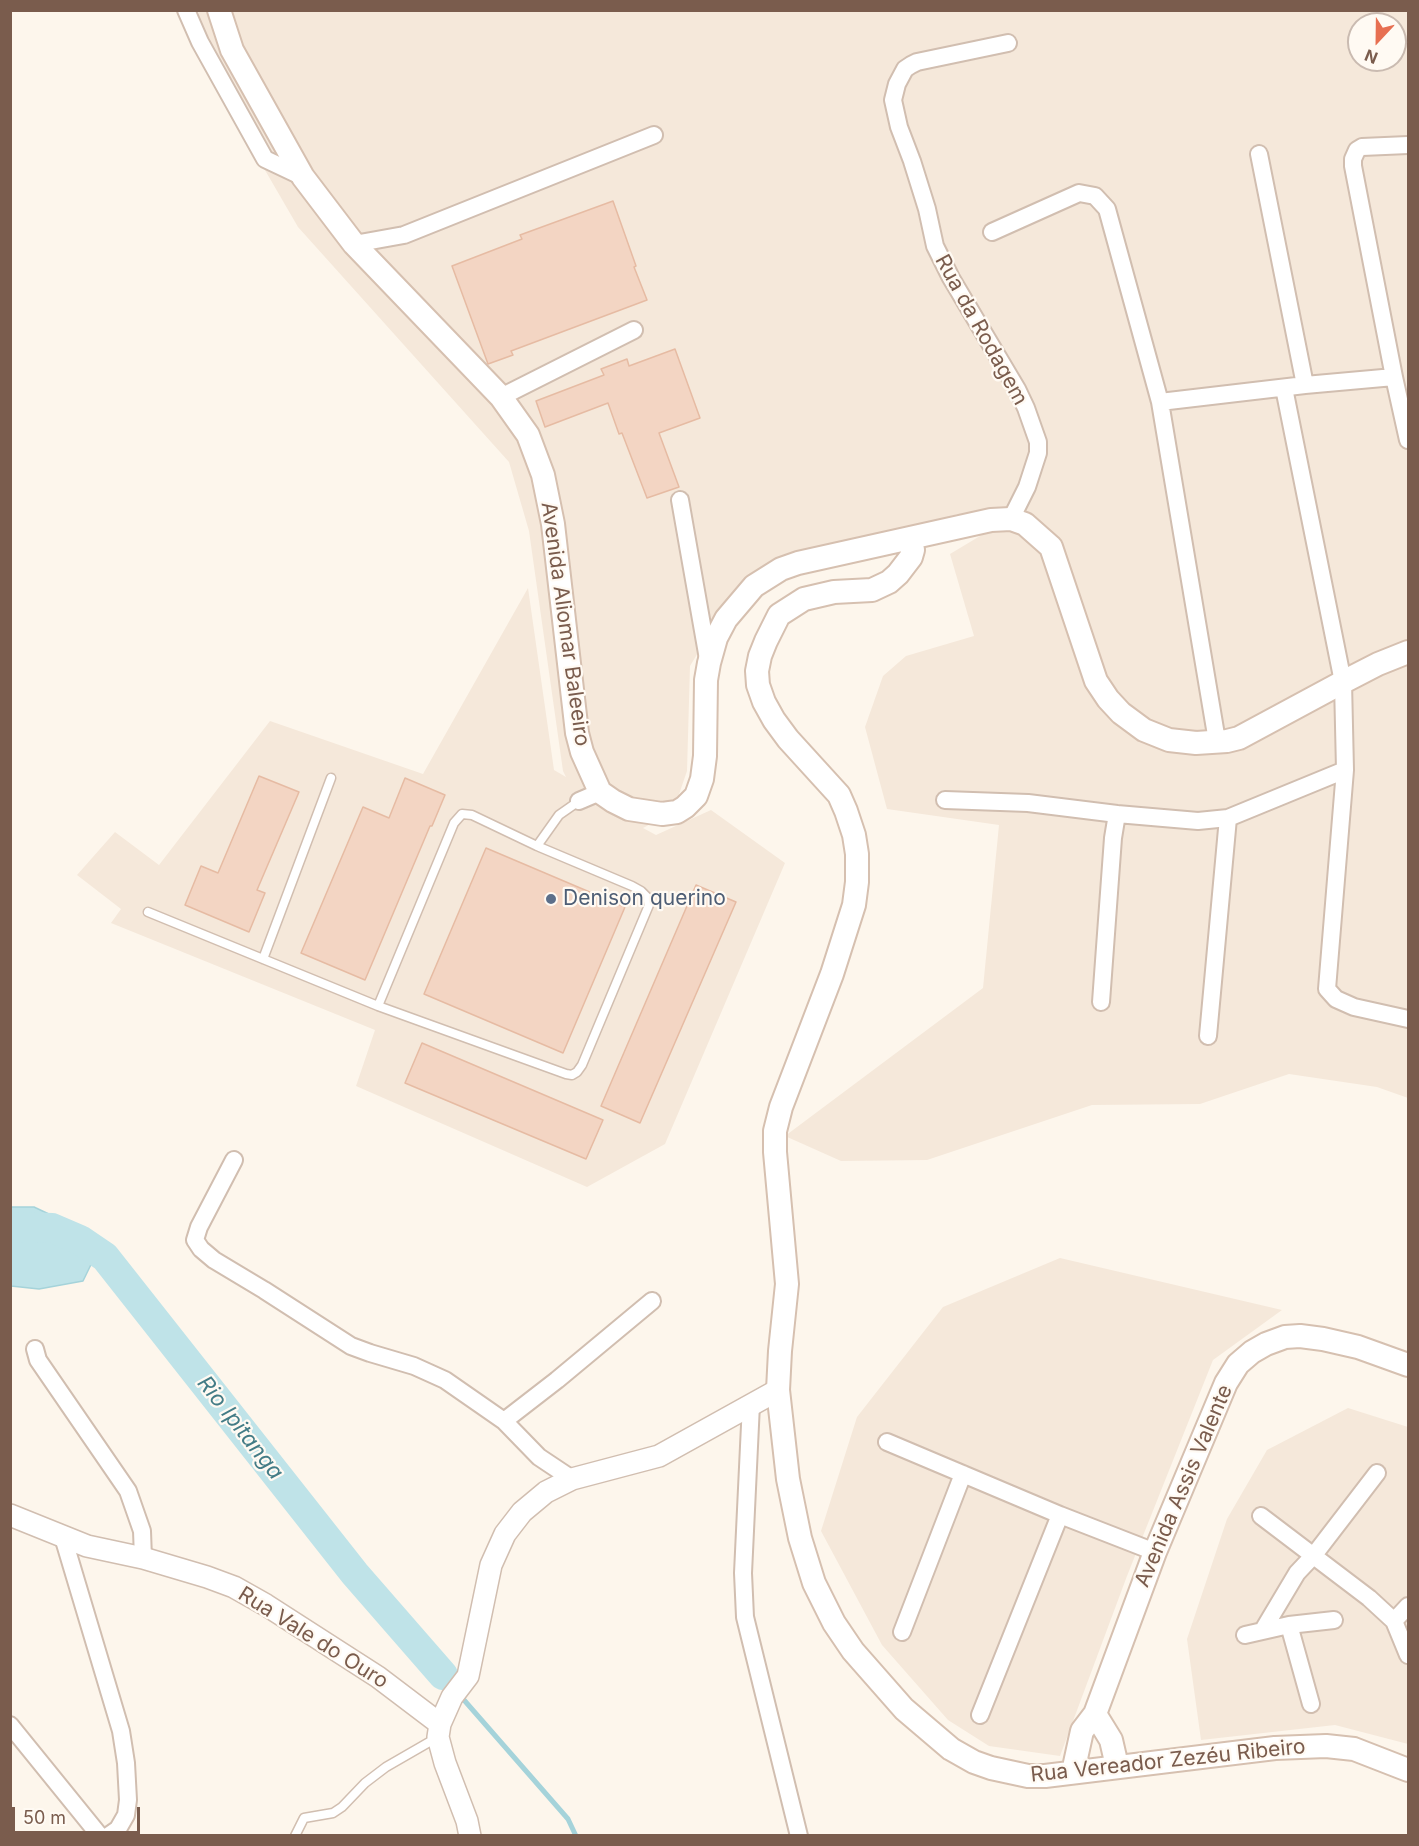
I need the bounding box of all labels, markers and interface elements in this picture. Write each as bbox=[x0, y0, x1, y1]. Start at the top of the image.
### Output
north arrow bbox=[1347, 12, 1407, 72]
text: N bbox=[1362, 45, 1380, 68]
street label: Rua da Rodagem bbox=[929, 250, 1033, 410]
street label: Avenida Aliomar Baleeiro bbox=[535, 500, 595, 748]
place label: Denison querino bbox=[563, 886, 726, 912]
marker: Denison querino bbox=[544, 892, 558, 906]
water label: Rio Ipitanga bbox=[191, 1371, 289, 1485]
street label: Avenida Assis Valente bbox=[1130, 1381, 1238, 1591]
street label: Rua Vale do Ouro bbox=[233, 1582, 393, 1694]
street label: Rua Vereador Zezéu Ribeiro bbox=[1029, 1734, 1307, 1788]
scale bar bbox=[15, 1795, 142, 1833]
text: 50 m bbox=[23, 1807, 66, 1828]

